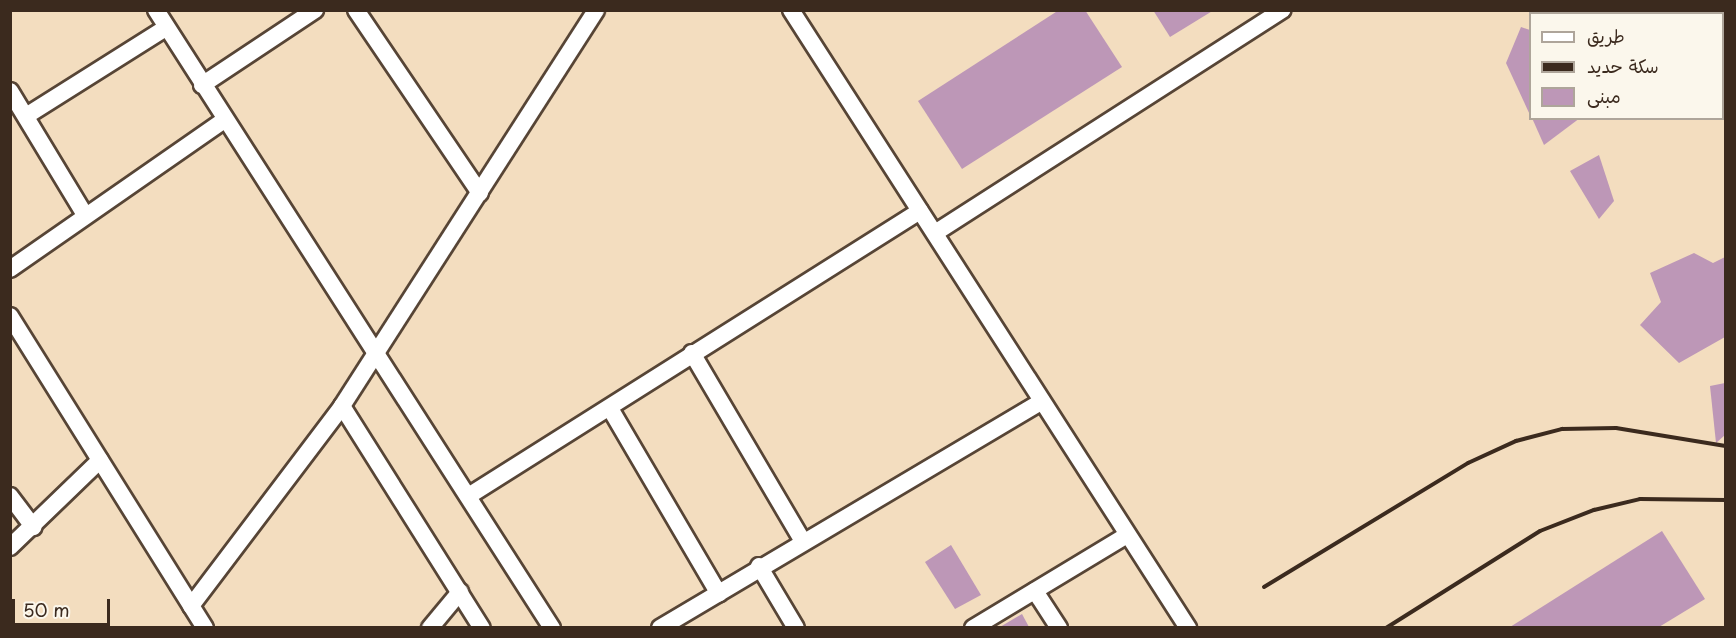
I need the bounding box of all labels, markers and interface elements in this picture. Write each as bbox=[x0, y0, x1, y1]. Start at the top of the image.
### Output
legend bbox=[1529, 12, 1724, 120]
text: طريق bbox=[1587, 22, 1625, 49]
text: سكة حديد bbox=[1587, 52, 1659, 79]
text: مبنى bbox=[1587, 82, 1621, 109]
scale bar bbox=[15, 587, 112, 625]
text: 50 m bbox=[23, 596, 70, 623]

